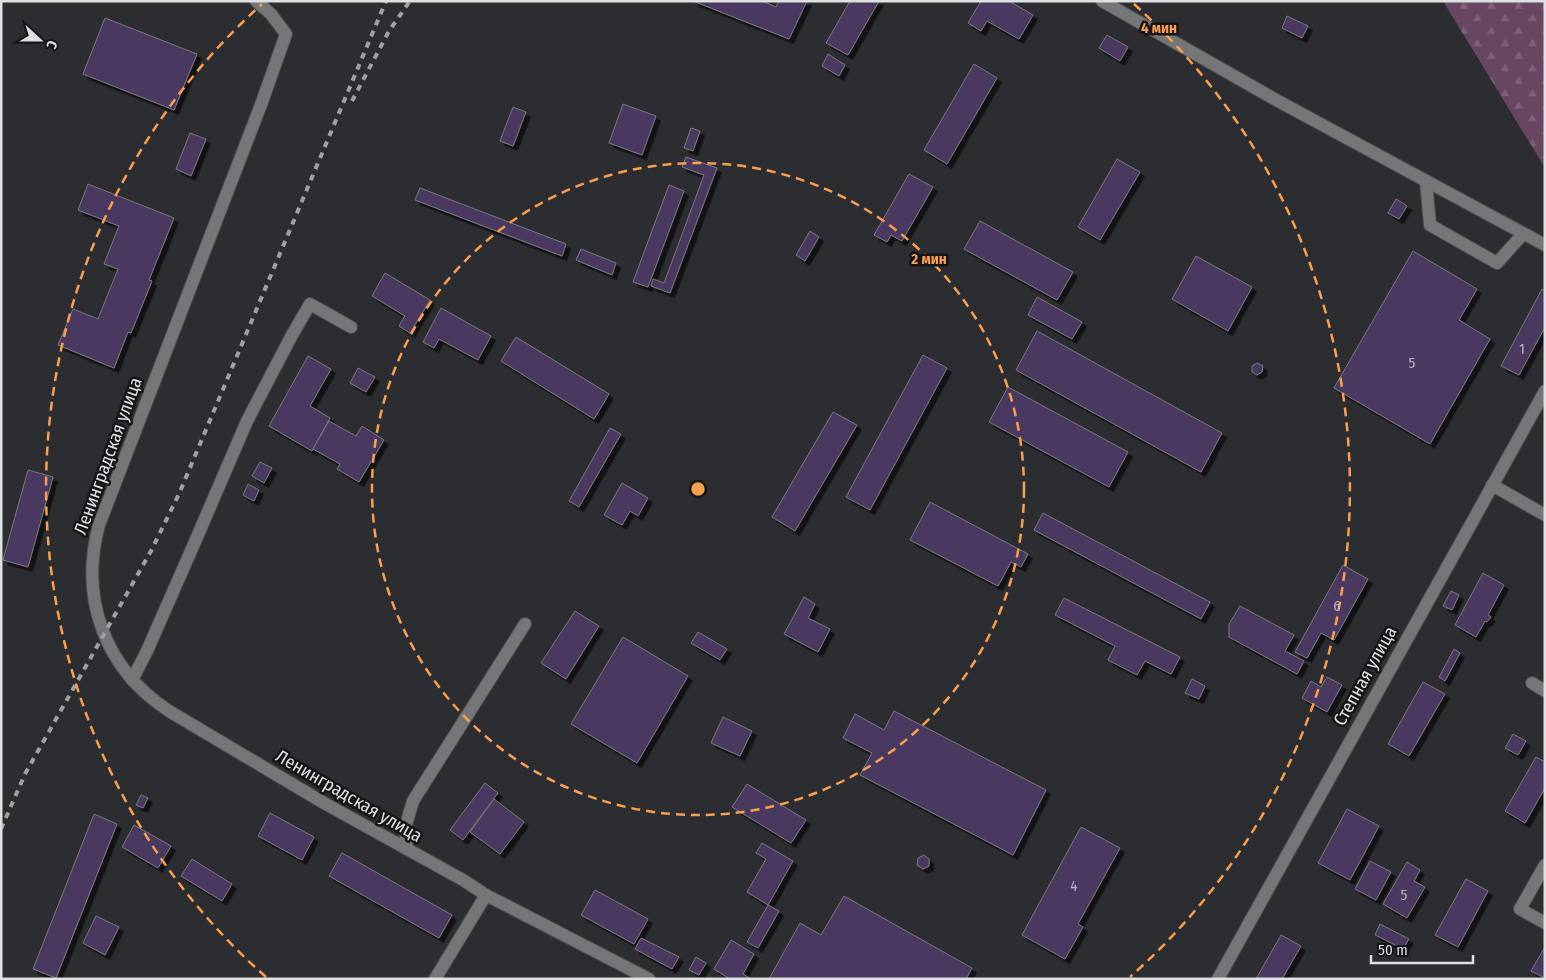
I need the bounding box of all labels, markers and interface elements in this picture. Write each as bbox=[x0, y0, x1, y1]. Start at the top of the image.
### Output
north arrow bbox=[15, 15, 65, 65]
text: 4 мин bbox=[1141, 19, 1177, 37]
text: С bbox=[42, 38, 61, 52]
text: 2 мин bbox=[910, 250, 947, 268]
house number: 1 bbox=[1519, 340, 1525, 358]
house number: 5 bbox=[1409, 354, 1416, 372]
street label: Ленинградская улица bbox=[69, 374, 147, 538]
centre of rings bbox=[689, 480, 707, 498]
house number: 6 bbox=[1333, 597, 1341, 615]
street label: Степная улица bbox=[1329, 622, 1401, 730]
street label: Ленинградская улица bbox=[272, 745, 426, 847]
house number: 4 bbox=[1070, 877, 1078, 895]
house number: 5 bbox=[1401, 886, 1408, 904]
scale bar bbox=[1371, 932, 1474, 964]
text: 50 m bbox=[1378, 941, 1408, 959]

